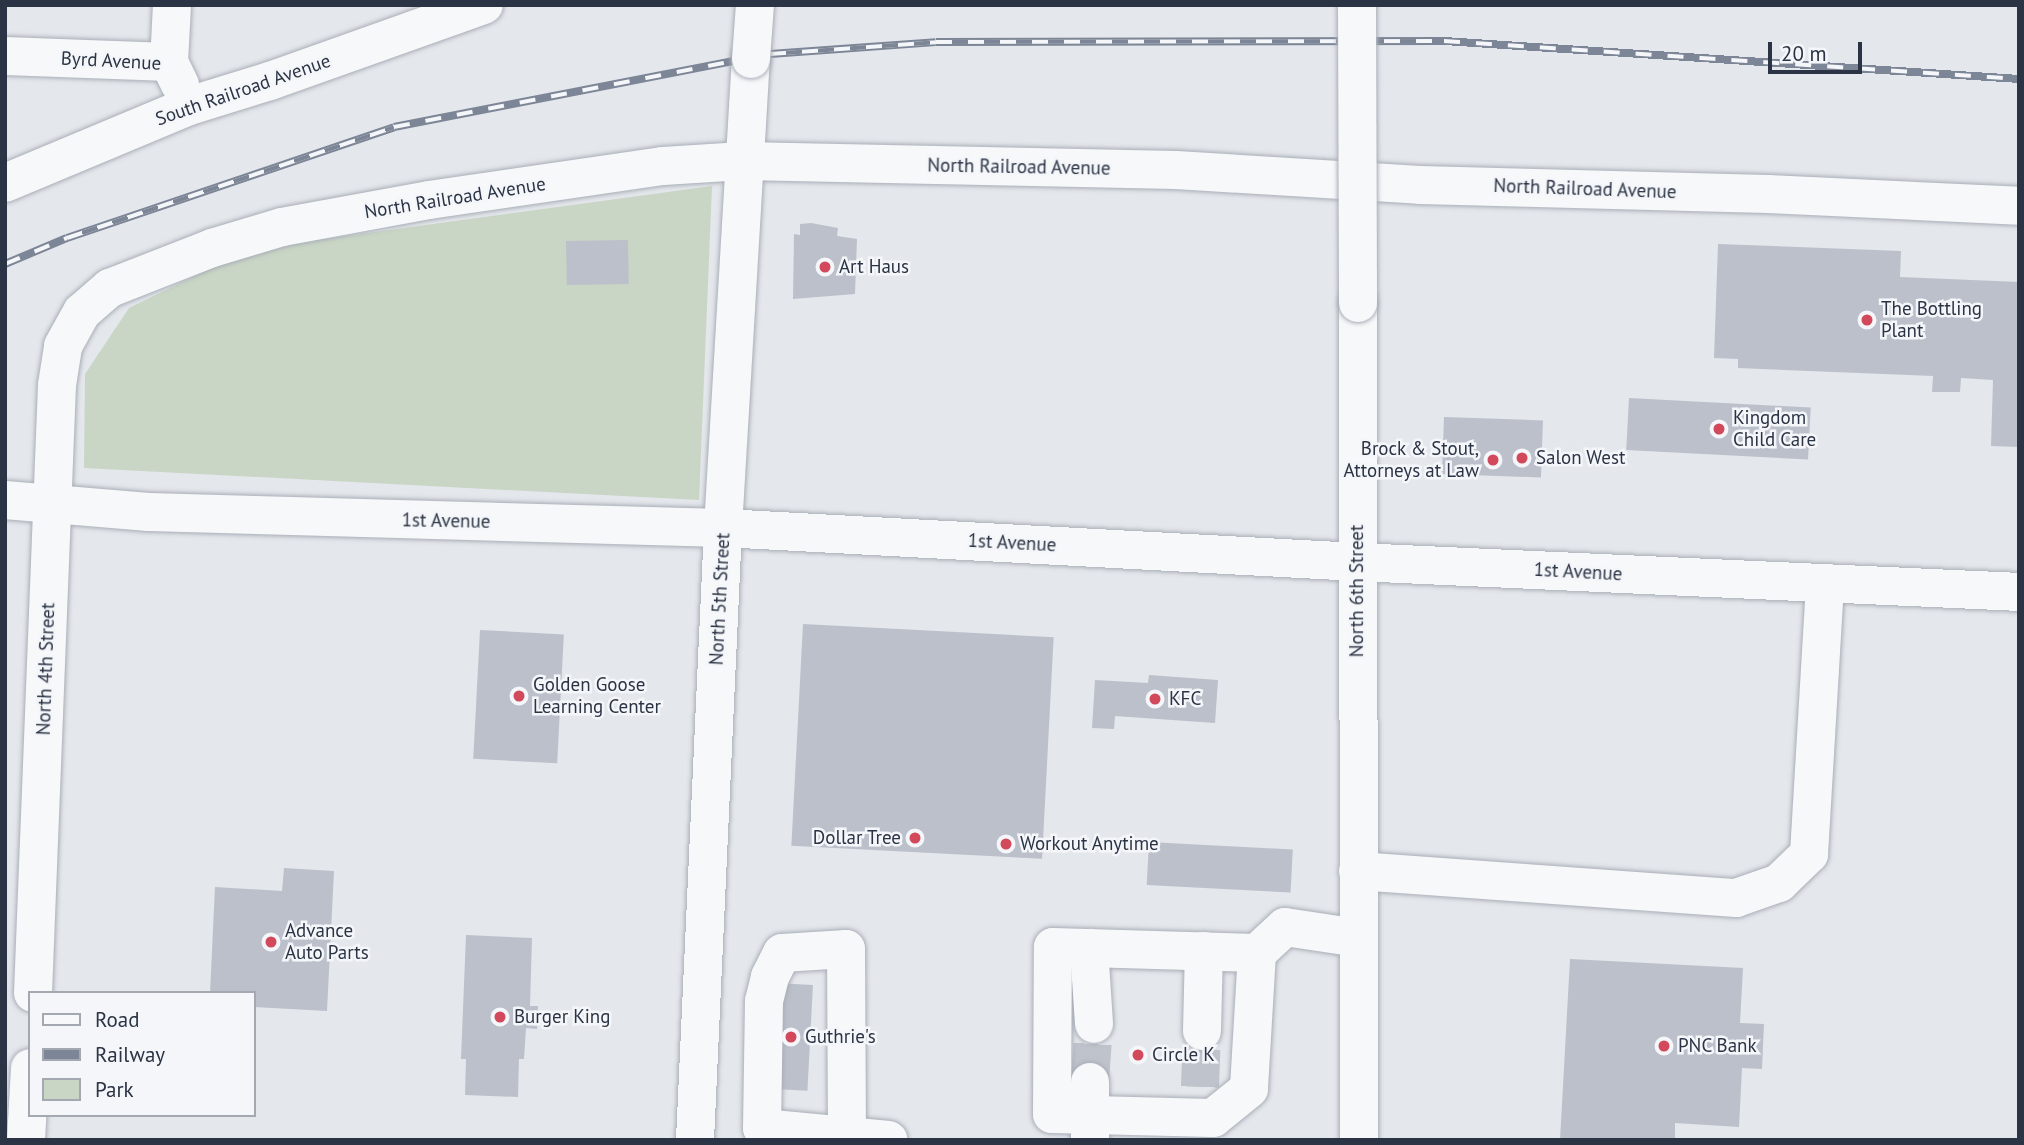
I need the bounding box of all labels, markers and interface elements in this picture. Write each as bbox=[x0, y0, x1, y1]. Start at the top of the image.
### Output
scale bar bbox=[1772, 28, 1867, 72]
text: 20 m bbox=[1781, 40, 1827, 67]
street label: Byrd Avenue bbox=[60, 47, 162, 75]
street label: South Railroad Avenue bbox=[152, 49, 334, 131]
street label: North Railroad Avenue bbox=[927, 154, 1111, 180]
street label: North Railroad Avenue bbox=[362, 172, 548, 224]
street label: North Railroad Avenue bbox=[1493, 174, 1677, 204]
place label: Art Haus bbox=[839, 256, 909, 278]
marker: Art Haus bbox=[817, 259, 833, 275]
place label: The Bottling Plant bbox=[1881, 298, 1982, 342]
marker: The Bottling Plant bbox=[1859, 312, 1875, 328]
place label: Kingdom Child Care bbox=[1733, 407, 1816, 451]
marker: Kingdom Child Care bbox=[1711, 421, 1727, 437]
place label: Brock & Stout, Attorneys at Law bbox=[1344, 438, 1479, 482]
place label: Salon West bbox=[1536, 447, 1626, 469]
marker: Salon West bbox=[1514, 450, 1530, 466]
marker: Brock & Stout, Attorneys at Law bbox=[1485, 452, 1501, 468]
street label: 1st Avenue bbox=[401, 509, 491, 533]
street label: North 6th Street bbox=[1346, 525, 1368, 657]
street label: 1st Avenue bbox=[967, 529, 1057, 557]
street label: North 5th Street bbox=[705, 532, 735, 666]
street label: 1st Avenue bbox=[1533, 558, 1623, 586]
street label: North 4th Street bbox=[32, 602, 60, 736]
place label: Golden Goose Learning Center bbox=[533, 674, 661, 718]
marker: Golden Goose Learning Center bbox=[511, 688, 527, 704]
place label: KFC bbox=[1169, 688, 1201, 710]
marker: KFC bbox=[1147, 691, 1163, 707]
place label: Dollar Tree bbox=[812, 827, 901, 849]
marker: Dollar Tree bbox=[907, 830, 923, 846]
place label: Workout Anytime bbox=[1020, 833, 1159, 855]
marker: Workout Anytime bbox=[998, 836, 1014, 852]
place label: Advance Auto Parts bbox=[285, 920, 369, 964]
marker: Advance Auto Parts bbox=[263, 934, 279, 950]
legend bbox=[28, 991, 256, 1117]
text: Road bbox=[95, 1006, 139, 1033]
place label: Burger King bbox=[514, 1006, 610, 1028]
marker: Burger King bbox=[492, 1009, 508, 1025]
place label: Guthrie's bbox=[805, 1026, 876, 1048]
marker: Guthrie's bbox=[783, 1029, 799, 1045]
place label: PNC Bank bbox=[1678, 1035, 1757, 1057]
marker: PNC Bank bbox=[1656, 1038, 1672, 1054]
text: Railway bbox=[95, 1041, 165, 1068]
place label: Circle K bbox=[1152, 1044, 1215, 1066]
marker: Circle K bbox=[1130, 1047, 1146, 1063]
text: Park bbox=[95, 1076, 134, 1103]

